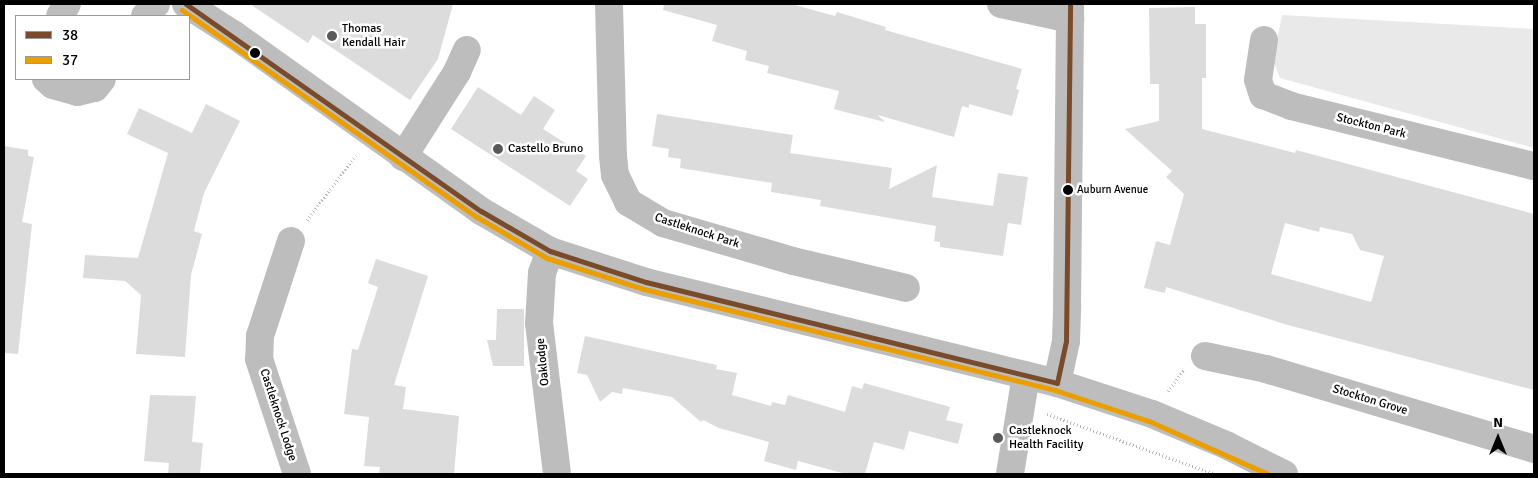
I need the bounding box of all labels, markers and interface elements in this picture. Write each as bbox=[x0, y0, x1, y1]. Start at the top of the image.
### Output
legend bbox=[15, 15, 190, 80]
place label: Thomas Kendall Hair bbox=[342, 22, 405, 50]
text: 38 bbox=[62, 26, 78, 44]
marker: Thomas Kendall Hair bbox=[326, 30, 338, 42]
unlabelled marker bbox=[250, 48, 260, 58]
text: 37 bbox=[62, 51, 78, 69]
street label: Stockton Park bbox=[1335, 110, 1407, 142]
place label: Castello Bruno bbox=[508, 142, 583, 156]
marker: Castello Bruno bbox=[492, 143, 504, 155]
place label: Auburn Avenue bbox=[1077, 183, 1148, 197]
marker: Auburn Avenue bbox=[1063, 185, 1073, 195]
street label: Castleknock Park bbox=[653, 211, 741, 251]
street label: Oaklodge bbox=[533, 337, 553, 387]
street label: Castleknock Lodge bbox=[256, 367, 300, 463]
street label: Stockton Grove bbox=[1331, 382, 1409, 418]
north arrow bbox=[1473, 413, 1523, 463]
text: N bbox=[1493, 414, 1503, 431]
place label: Castleknock Health Facility bbox=[1009, 424, 1083, 452]
marker: Castleknock Health Facility bbox=[991, 431, 1005, 445]

